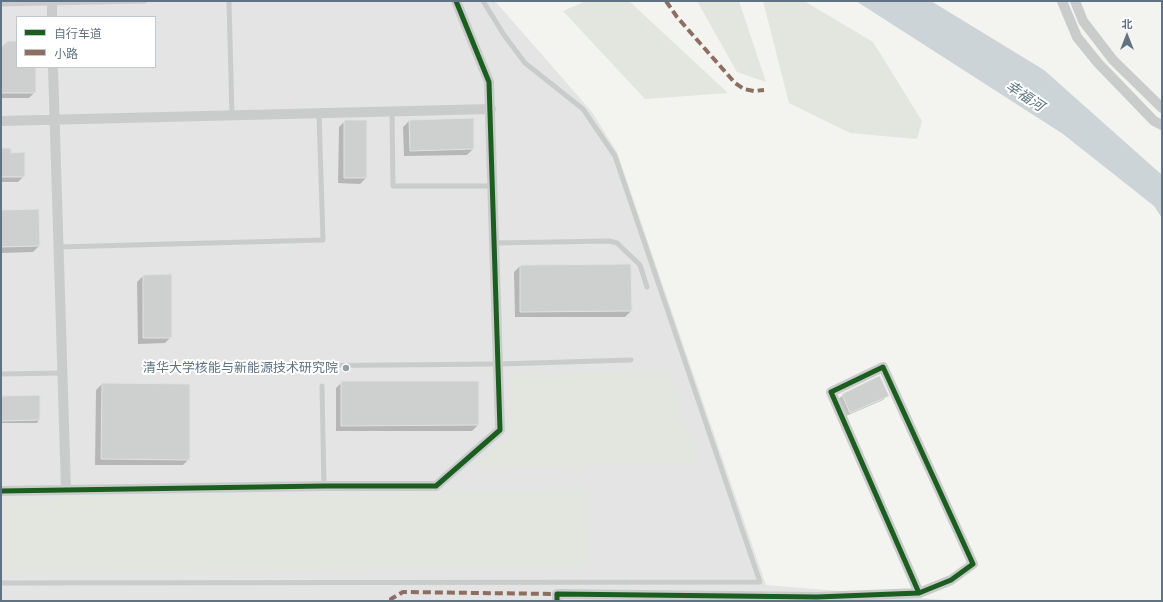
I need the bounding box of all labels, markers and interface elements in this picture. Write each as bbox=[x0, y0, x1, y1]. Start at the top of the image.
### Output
legend bbox=[16, 16, 156, 68]
north arrow bbox=[1107, 16, 1147, 56]
text: 北 bbox=[1122, 18, 1133, 30]
text: 自行车道 bbox=[54, 27, 102, 40]
text: 小路 bbox=[54, 47, 78, 60]
water label: 幸福河 bbox=[1003, 77, 1047, 115]
place label: 清华大学核能与新能源技术研究院 bbox=[143, 360, 338, 376]
marker: 清华大学核能与新能源技术研究院 bbox=[341, 363, 351, 373]

